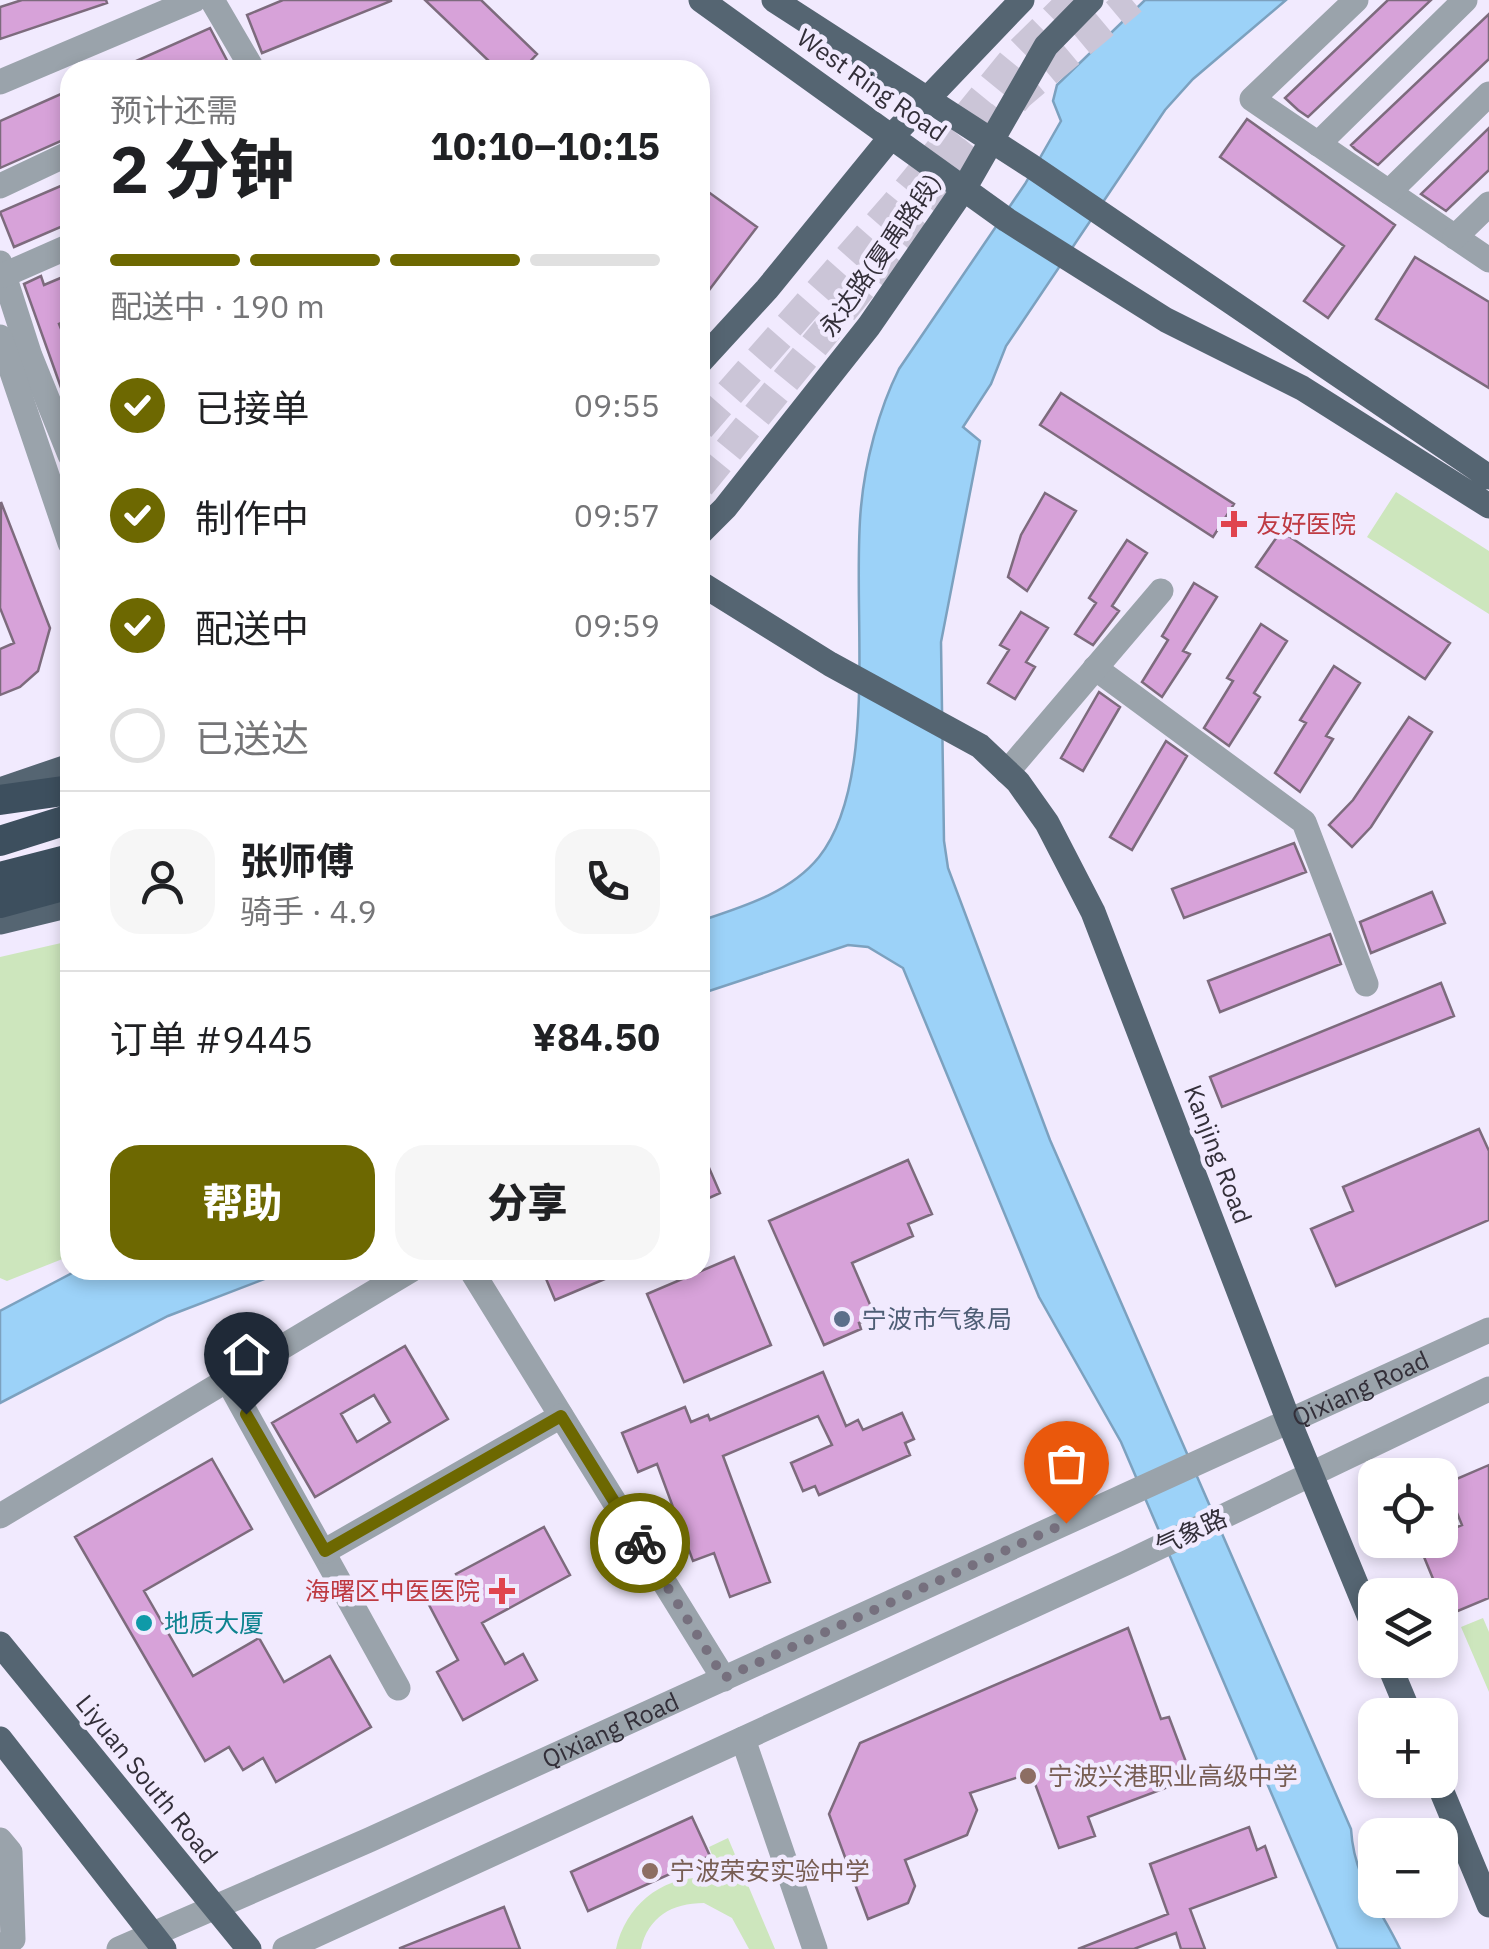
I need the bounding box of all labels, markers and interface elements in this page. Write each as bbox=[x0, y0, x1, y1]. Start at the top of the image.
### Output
street label: West Ring Road bbox=[791, 21, 954, 148]
text: 预计还需 bbox=[110, 89, 238, 131]
text: 10:10–10:15 bbox=[430, 121, 660, 170]
text: 2 分钟 bbox=[110, 126, 294, 211]
street label: 永达路(夏禹路段) bbox=[811, 167, 948, 343]
text: 配送中 · 190 m bbox=[110, 285, 325, 327]
icon: check bbox=[110, 378, 165, 433]
text: 已接单 bbox=[195, 383, 309, 432]
text: 09:55 bbox=[574, 384, 660, 426]
icon: check bbox=[110, 488, 165, 543]
text: 制作中 bbox=[195, 493, 309, 542]
text: 09:57 bbox=[574, 494, 660, 536]
place label: 友好医院 bbox=[1256, 507, 1356, 540]
marker: 友好医院 bbox=[1221, 511, 1247, 537]
icon: check bbox=[110, 598, 165, 653]
text: 配送中 bbox=[195, 603, 309, 652]
text: 09:59 bbox=[574, 604, 660, 646]
text: 已送达 bbox=[195, 713, 309, 762]
button: person bbox=[110, 829, 215, 934]
button: phone bbox=[555, 829, 660, 934]
text: 张师傅 bbox=[240, 836, 354, 885]
text: 骑手 · 4.9 bbox=[240, 890, 377, 932]
text: ¥84.50 bbox=[532, 1012, 660, 1061]
text: 订单 #9445 bbox=[110, 1014, 313, 1063]
street label: Kanjing Road bbox=[1177, 1080, 1260, 1228]
button: 帮助 bbox=[110, 1145, 375, 1260]
button: 分享 bbox=[395, 1145, 660, 1260]
place label: 宁波市气象局 bbox=[862, 1302, 1012, 1335]
marker: 宁波市气象局 bbox=[831, 1308, 853, 1330]
pin bbox=[204, 1312, 289, 1415]
icon: home bbox=[219, 1327, 274, 1382]
street label: Qixiang Road bbox=[1286, 1343, 1434, 1434]
pin bbox=[1024, 1421, 1109, 1524]
icon: bag bbox=[1039, 1436, 1094, 1491]
map controls bbox=[1358, 1458, 1458, 1918]
button: locate bbox=[1358, 1458, 1458, 1558]
courier bbox=[590, 1493, 690, 1593]
street label: 气象路 bbox=[1150, 1501, 1232, 1562]
icon: bike bbox=[613, 1516, 668, 1571]
place label: 海曙区中医医院 bbox=[305, 1574, 480, 1607]
marker: 海曙区中医医院 bbox=[489, 1578, 515, 1604]
button: layers bbox=[1358, 1578, 1458, 1678]
place label: 地质大厦 bbox=[164, 1606, 264, 1639]
marker: 地质大厦 bbox=[133, 1612, 155, 1634]
street label: Qixiang Road bbox=[536, 1684, 684, 1775]
street label: Liyuan South Road bbox=[69, 1687, 226, 1870]
button: + bbox=[1358, 1698, 1458, 1798]
place label: 宁波兴港职业高级中学 bbox=[1048, 1759, 1298, 1792]
marker: 宁波兴港职业高级中学 bbox=[1017, 1765, 1039, 1787]
button: − bbox=[1358, 1818, 1458, 1918]
place label: 宁波荣安实验中学 bbox=[670, 1854, 870, 1887]
marker: 宁波荣安实验中学 bbox=[639, 1860, 661, 1882]

